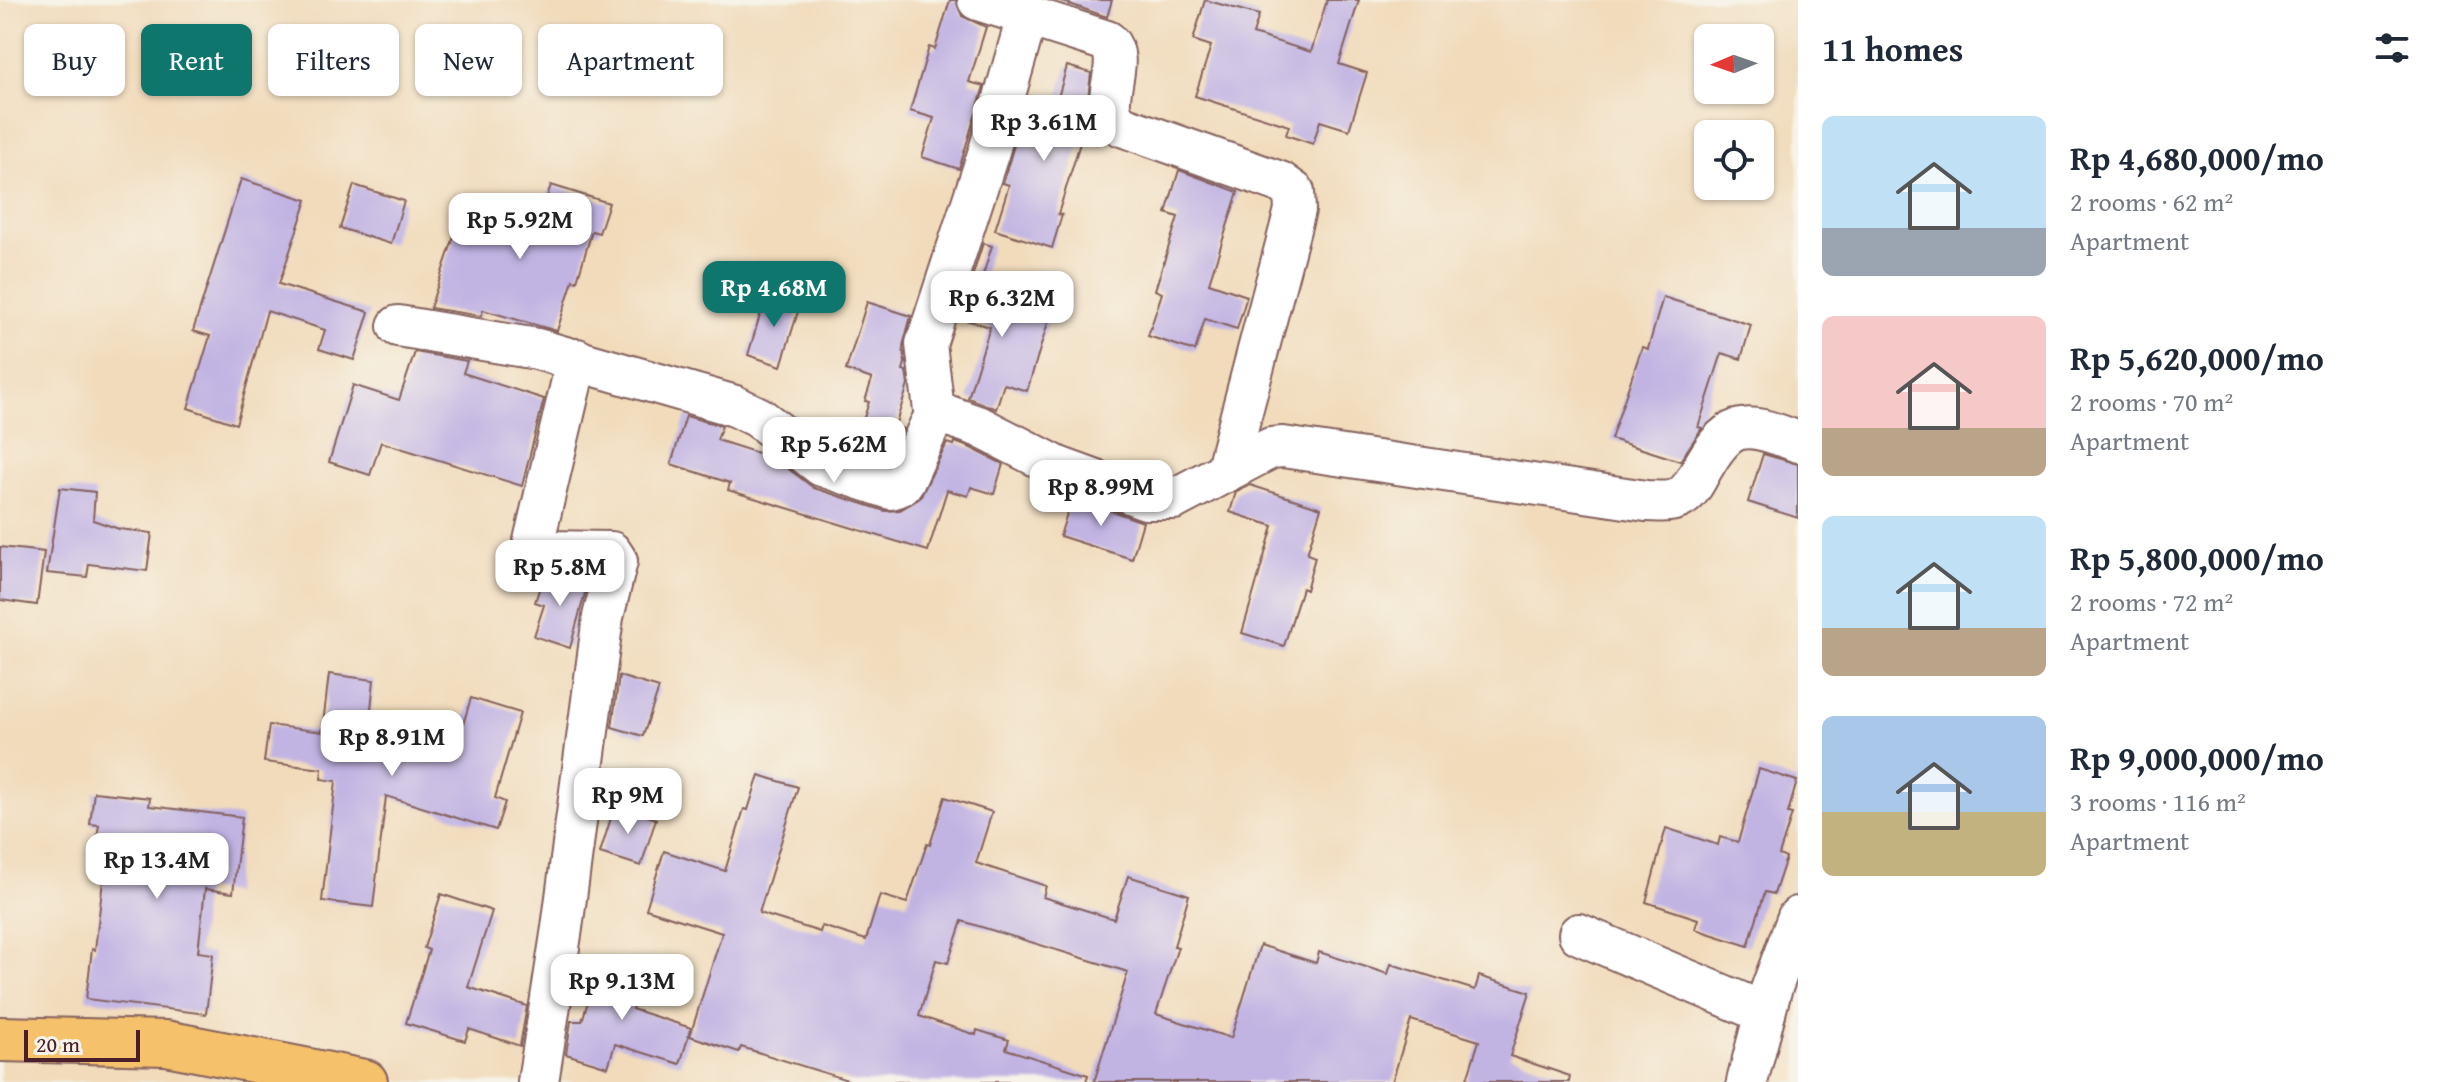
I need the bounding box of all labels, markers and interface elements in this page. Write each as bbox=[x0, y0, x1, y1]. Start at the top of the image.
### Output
chip: Buy bbox=[24, 24, 125, 96]
chip: Rent bbox=[141, 24, 252, 96]
chip: Filters bbox=[268, 24, 399, 96]
chip: New bbox=[415, 24, 522, 96]
chip: Apartment bbox=[538, 24, 723, 96]
north arrow bbox=[1694, 24, 1774, 104]
map controls bbox=[1694, 24, 1774, 200]
text: 11 homes bbox=[1822, 24, 1963, 73]
icon: filters bbox=[2370, 26, 2414, 70]
pin: Rp 3.61M bbox=[961, 95, 1127, 163]
text: Rp 3.61M bbox=[991, 101, 1097, 140]
button: locate bbox=[1694, 120, 1774, 200]
text: Rp 4,680,000/mo bbox=[2070, 133, 2324, 182]
icon: home bbox=[1886, 148, 1982, 244]
text: 2 rooms · 62 m² bbox=[2070, 182, 2233, 221]
pin: Rp 5.92M bbox=[437, 193, 603, 261]
text: Rp 5.92M bbox=[467, 199, 573, 238]
text: Apartment bbox=[2070, 221, 2189, 260]
pin: Rp 4.68M bbox=[691, 261, 857, 329]
text: Rp 4.68M bbox=[721, 267, 827, 306]
pin: Rp 6.32M bbox=[919, 271, 1085, 339]
text: Rp 6.32M bbox=[949, 277, 1055, 316]
text: Rp 5,620,000/mo bbox=[2070, 333, 2324, 382]
icon: home bbox=[1886, 348, 1982, 444]
text: 2 rooms · 70 m² bbox=[2070, 382, 2233, 421]
pin: Rp 5.62M bbox=[751, 417, 917, 485]
text: Apartment bbox=[2070, 421, 2189, 460]
text: Rp 5.62M bbox=[781, 423, 887, 462]
pin: Rp 8.99M bbox=[1018, 460, 1184, 528]
text: Rp 8.99M bbox=[1048, 466, 1154, 505]
text: Rp 5,800,000/mo bbox=[2070, 533, 2324, 582]
pin: Rp 5.8M bbox=[486, 540, 634, 608]
text: Rp 5.8M bbox=[513, 546, 607, 585]
icon: home bbox=[1886, 548, 1982, 644]
text: 2 rooms · 72 m² bbox=[2070, 582, 2233, 621]
text: Apartment bbox=[2070, 621, 2189, 660]
pin: Rp 8.91M bbox=[309, 710, 475, 778]
text: Rp 8.91M bbox=[339, 716, 445, 755]
text: Rp 9,000,000/mo bbox=[2070, 733, 2324, 782]
icon: home bbox=[1886, 748, 1982, 844]
pin: Rp 9M bbox=[572, 768, 684, 836]
text: Rp 9M bbox=[592, 774, 664, 813]
text: 3 rooms · 116 m² bbox=[2070, 782, 2246, 821]
text: Apartment bbox=[2070, 821, 2189, 860]
pin: Rp 13.4M bbox=[74, 833, 240, 901]
text: Rp 13.4M bbox=[104, 839, 210, 878]
pin: Rp 9.13M bbox=[539, 954, 705, 1022]
text: Rp 9.13M bbox=[569, 960, 675, 999]
scale bar bbox=[24, 1026, 140, 1062]
text: 20 m bbox=[36, 1028, 80, 1060]

